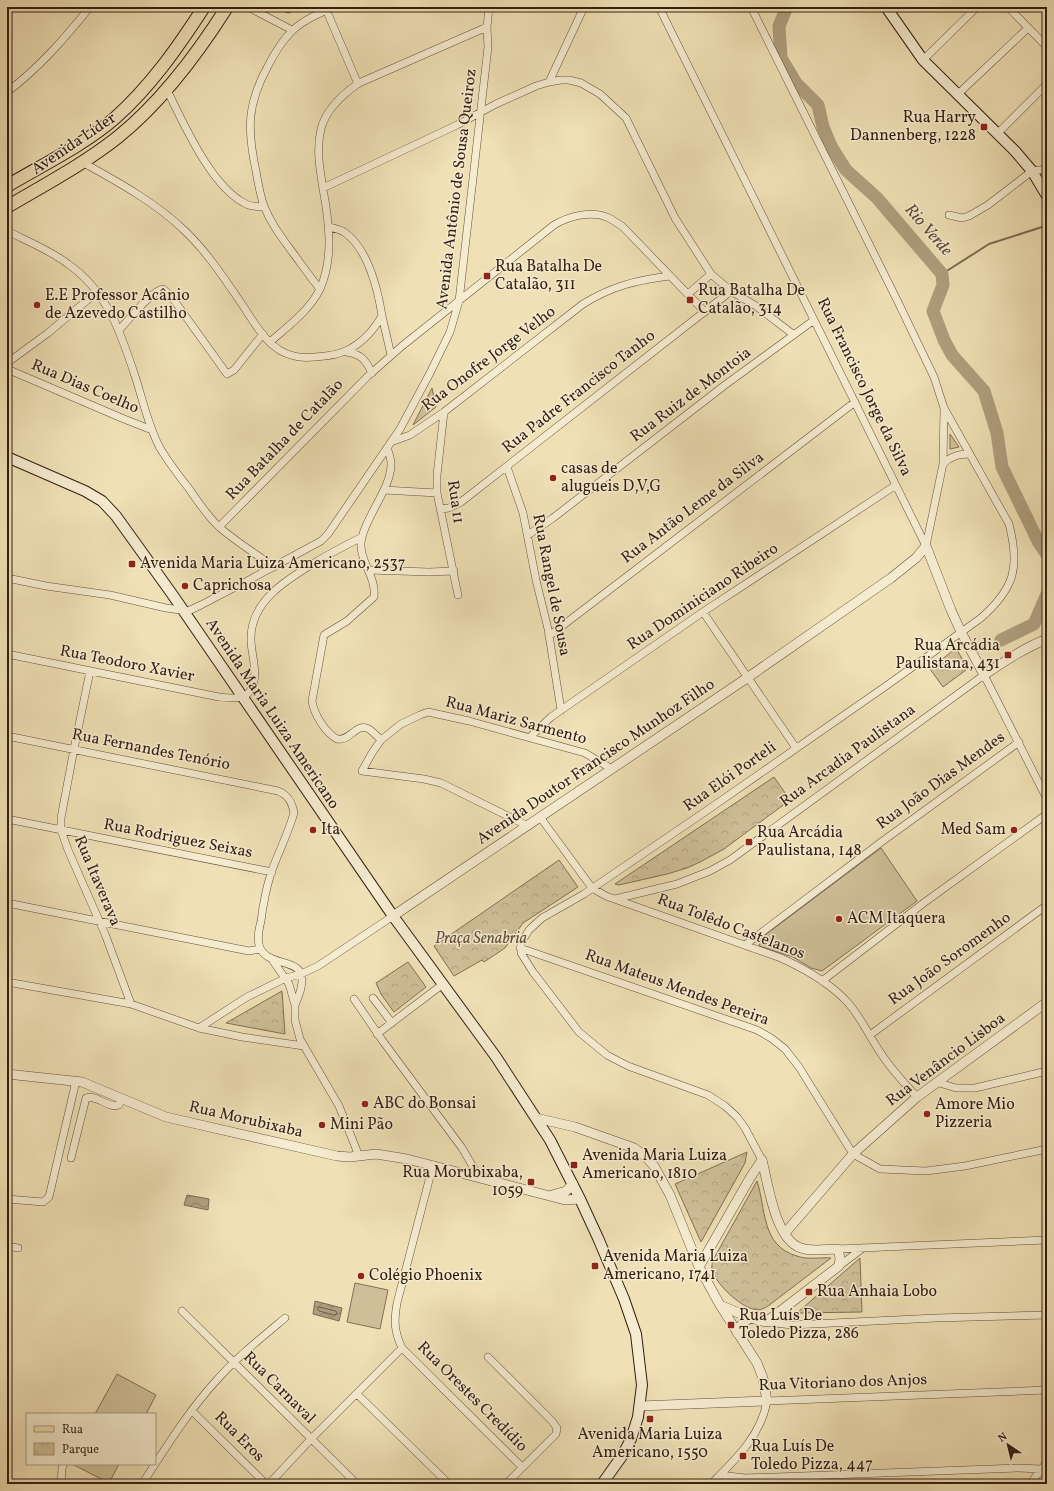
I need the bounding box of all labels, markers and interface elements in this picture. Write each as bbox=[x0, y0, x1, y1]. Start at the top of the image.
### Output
street label: Avenida Antônio de Sousa Queiroz bbox=[431, 67, 483, 311]
street label: Avenida Líder bbox=[27, 107, 121, 180]
place label: Rua Harry Dannenberg, 1228 bbox=[850, 107, 976, 147]
marker: Rua Harry Dannenberg, 1228 bbox=[979, 122, 989, 132]
water label: Rio Verde bbox=[899, 199, 958, 262]
place label: Rua Batalha De Catalão, 311 bbox=[495, 256, 602, 296]
marker: Rua Batalha De Catalão, 311 bbox=[482, 271, 492, 281]
place label: Rua Batalha De Catalão, 314 bbox=[698, 280, 805, 320]
place label: E.E Professor Acânio de Azevedo Castilho bbox=[45, 285, 190, 325]
street label: Rua Francisco Jorge da Silva bbox=[811, 294, 917, 480]
marker: Rua Batalha De Catalão, 314 bbox=[685, 295, 695, 305]
marker: E.E Professor Acânio de Azevedo Castilho bbox=[32, 300, 42, 310]
street label: Rua Onofre Jorge Velho bbox=[417, 301, 561, 417]
street label: Rua Padre Francisco Tanho bbox=[498, 325, 660, 459]
street label: Rua Ruiz de Montoia bbox=[626, 342, 756, 448]
street label: Rua Dias Coelho bbox=[28, 354, 142, 420]
street label: Rua Batalha de Catalão bbox=[221, 375, 349, 505]
street label: Rua Antão Leme da Silva bbox=[617, 447, 769, 569]
place label: casas de alugueis D,V,G bbox=[561, 458, 661, 498]
marker: casas de alugueis D,V,G bbox=[548, 473, 558, 483]
street label: Rua 11 bbox=[441, 479, 469, 525]
street label: Rua Rangel de Sousa bbox=[526, 512, 576, 658]
street label: Rua Dominiciano Ribeiro bbox=[623, 538, 783, 656]
place label: Avenida Maria Luiza Americano, 2537 bbox=[140, 553, 406, 575]
marker: Avenida Maria Luiza Americano, 2537 bbox=[127, 559, 137, 569]
place label: Caprichosa bbox=[193, 575, 272, 597]
marker: Caprichosa bbox=[180, 581, 190, 591]
street label: Avenida Maria Luiza Americano bbox=[200, 614, 344, 814]
place label: Rua Arcádia Paulistana, 431 bbox=[895, 635, 1000, 675]
street label: Rua Teodoro Xavier bbox=[58, 640, 196, 688]
marker: Rua Arcádia Paulistana, 431 bbox=[1003, 650, 1013, 660]
street label: Avenida Doutor Francisco Munhoz Filho bbox=[473, 674, 719, 850]
street label: Rua Mariz Sarmento bbox=[443, 692, 589, 750]
street label: Rua Arcadia Paulistana bbox=[776, 699, 920, 813]
street label: Rua Fernandes Tenório bbox=[70, 724, 232, 776]
street label: Rua João Dias Mendes bbox=[872, 727, 1010, 835]
street label: Rua Elói Porteli bbox=[679, 737, 781, 817]
street label: Rua Rodriguez Seixas bbox=[102, 814, 254, 864]
place label: Ita bbox=[321, 819, 340, 841]
place label: Med Sam bbox=[941, 819, 1006, 841]
place label: Rua Arcádia Paulistana, 148 bbox=[757, 822, 862, 862]
marker: Ita bbox=[308, 825, 318, 835]
marker: Med Sam bbox=[1009, 825, 1019, 835]
street label: Rua Itaverava bbox=[68, 832, 126, 930]
marker: Rua Arcádia Paulistana, 148 bbox=[744, 837, 754, 847]
street label: Rua Tolêdo Castelanos bbox=[654, 889, 808, 965]
street label: Rua João Soromenho bbox=[884, 907, 1016, 1011]
place label: ACM Itaquera bbox=[847, 908, 946, 930]
marker: ACM Itaquera bbox=[834, 914, 844, 924]
park label: Praça Senabria bbox=[435, 928, 527, 950]
street label: Rua Mateus Mendes Pereira bbox=[582, 944, 772, 1032]
street label: Rua Venâncio Lisboa bbox=[882, 1008, 1010, 1112]
place label: ABC do Bonsai bbox=[373, 1093, 476, 1115]
place label: Amore Mio Pizzeria bbox=[935, 1094, 1015, 1134]
street label: Rua Morubixaba bbox=[187, 1096, 305, 1144]
marker: ABC do Bonsai bbox=[360, 1099, 370, 1109]
marker: Amore Mio Pizzeria bbox=[922, 1109, 932, 1119]
place label: Mini Pão bbox=[330, 1114, 393, 1136]
marker: Mini Pão bbox=[317, 1120, 327, 1130]
place label: Avenida Maria Luiza Americano, 1810 bbox=[582, 1145, 727, 1185]
marker: Avenida Maria Luiza Americano, 1810 bbox=[569, 1160, 579, 1170]
place label: Rua Morubixaba, 1059 bbox=[402, 1162, 523, 1202]
marker: Rua Morubixaba, 1059 bbox=[526, 1177, 536, 1187]
place label: Avenida Maria Luiza Americano, 1741 bbox=[603, 1246, 748, 1286]
marker: Avenida Maria Luiza Americano, 1741 bbox=[590, 1261, 600, 1271]
place label: Colégio Phoenix bbox=[369, 1265, 483, 1287]
marker: Colégio Phoenix bbox=[356, 1271, 366, 1281]
place label: Rua Anhaia Lobo bbox=[817, 1281, 937, 1303]
marker: Rua Anhaia Lobo bbox=[804, 1287, 814, 1297]
place label: Rua Luís De Toledo Pizza, 286 bbox=[739, 1305, 859, 1345]
marker: Rua Luís De Toledo Pizza, 286 bbox=[726, 1320, 736, 1330]
street label: Rua Orestes Credídio bbox=[412, 1337, 532, 1457]
street label: Rua Carnaval bbox=[238, 1347, 320, 1429]
street label: Rua Vitoriano dos Anjos bbox=[758, 1369, 928, 1397]
street label: Rua Eros bbox=[209, 1407, 269, 1467]
legend bbox=[26, 1413, 156, 1465]
marker: Avenida Maria Luiza Americano, 1550 bbox=[645, 1414, 655, 1424]
text: Rua bbox=[62, 1422, 83, 1438]
place label: Avenida Maria Luiza Americano, 1550 bbox=[577, 1424, 723, 1464]
north arrow bbox=[988, 1425, 1028, 1465]
text: N bbox=[996, 1430, 1011, 1446]
place label: Rua Luís De Toledo Pizza, 447 bbox=[751, 1436, 873, 1476]
text: Parque bbox=[62, 1442, 99, 1458]
marker: Rua Luís De Toledo Pizza, 447 bbox=[738, 1451, 748, 1461]

